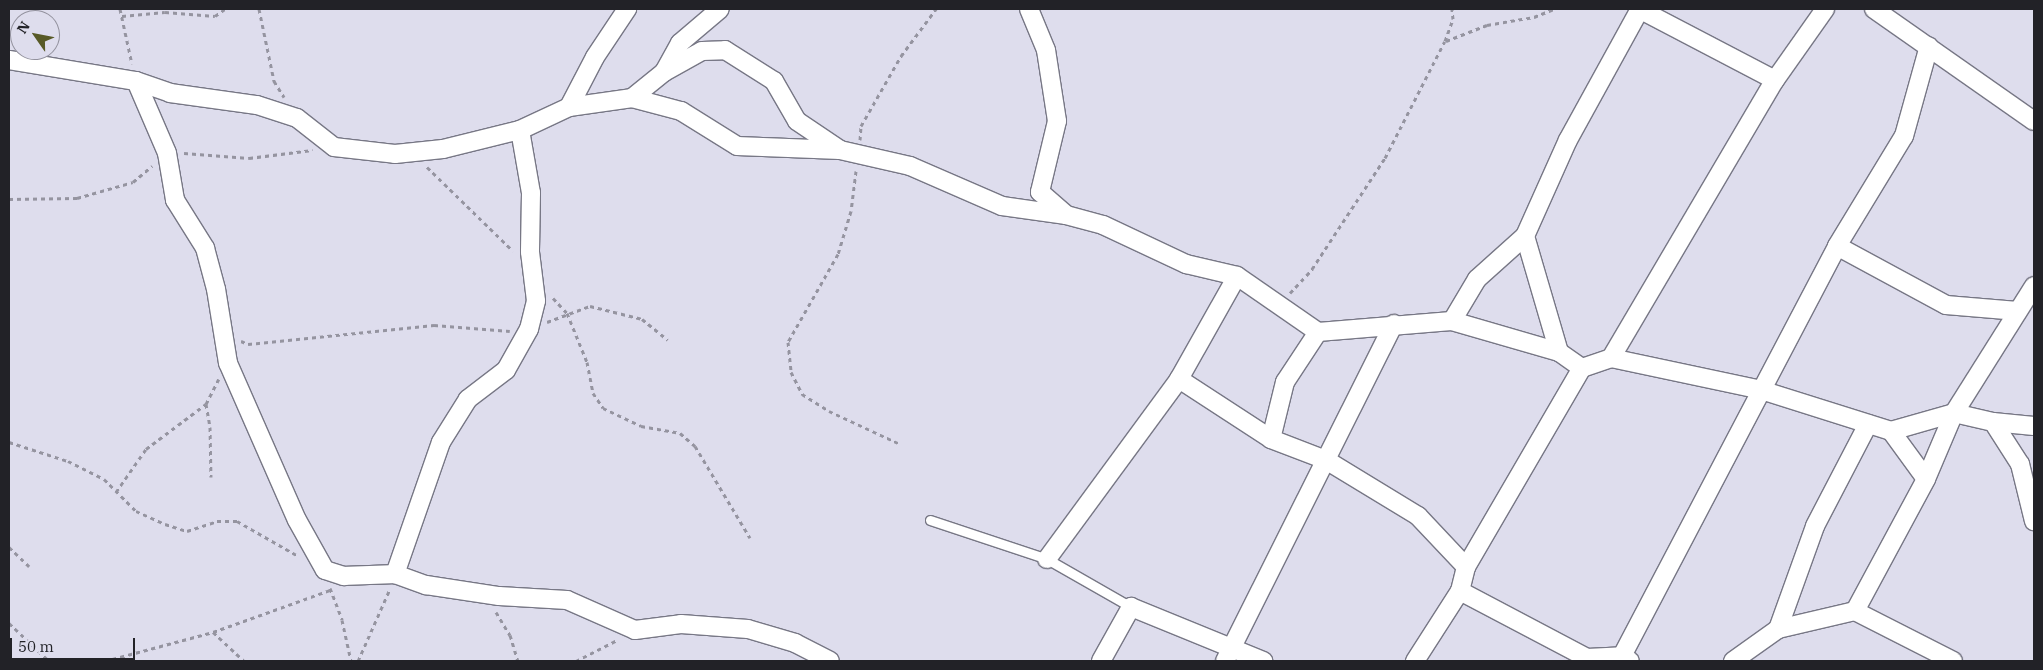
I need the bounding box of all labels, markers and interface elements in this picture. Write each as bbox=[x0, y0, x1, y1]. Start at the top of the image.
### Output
north arrow bbox=[10, 10, 60, 60]
text: N bbox=[13, 18, 34, 37]
scale bar bbox=[12, 628, 138, 660]
text: 50 m bbox=[18, 637, 54, 656]

